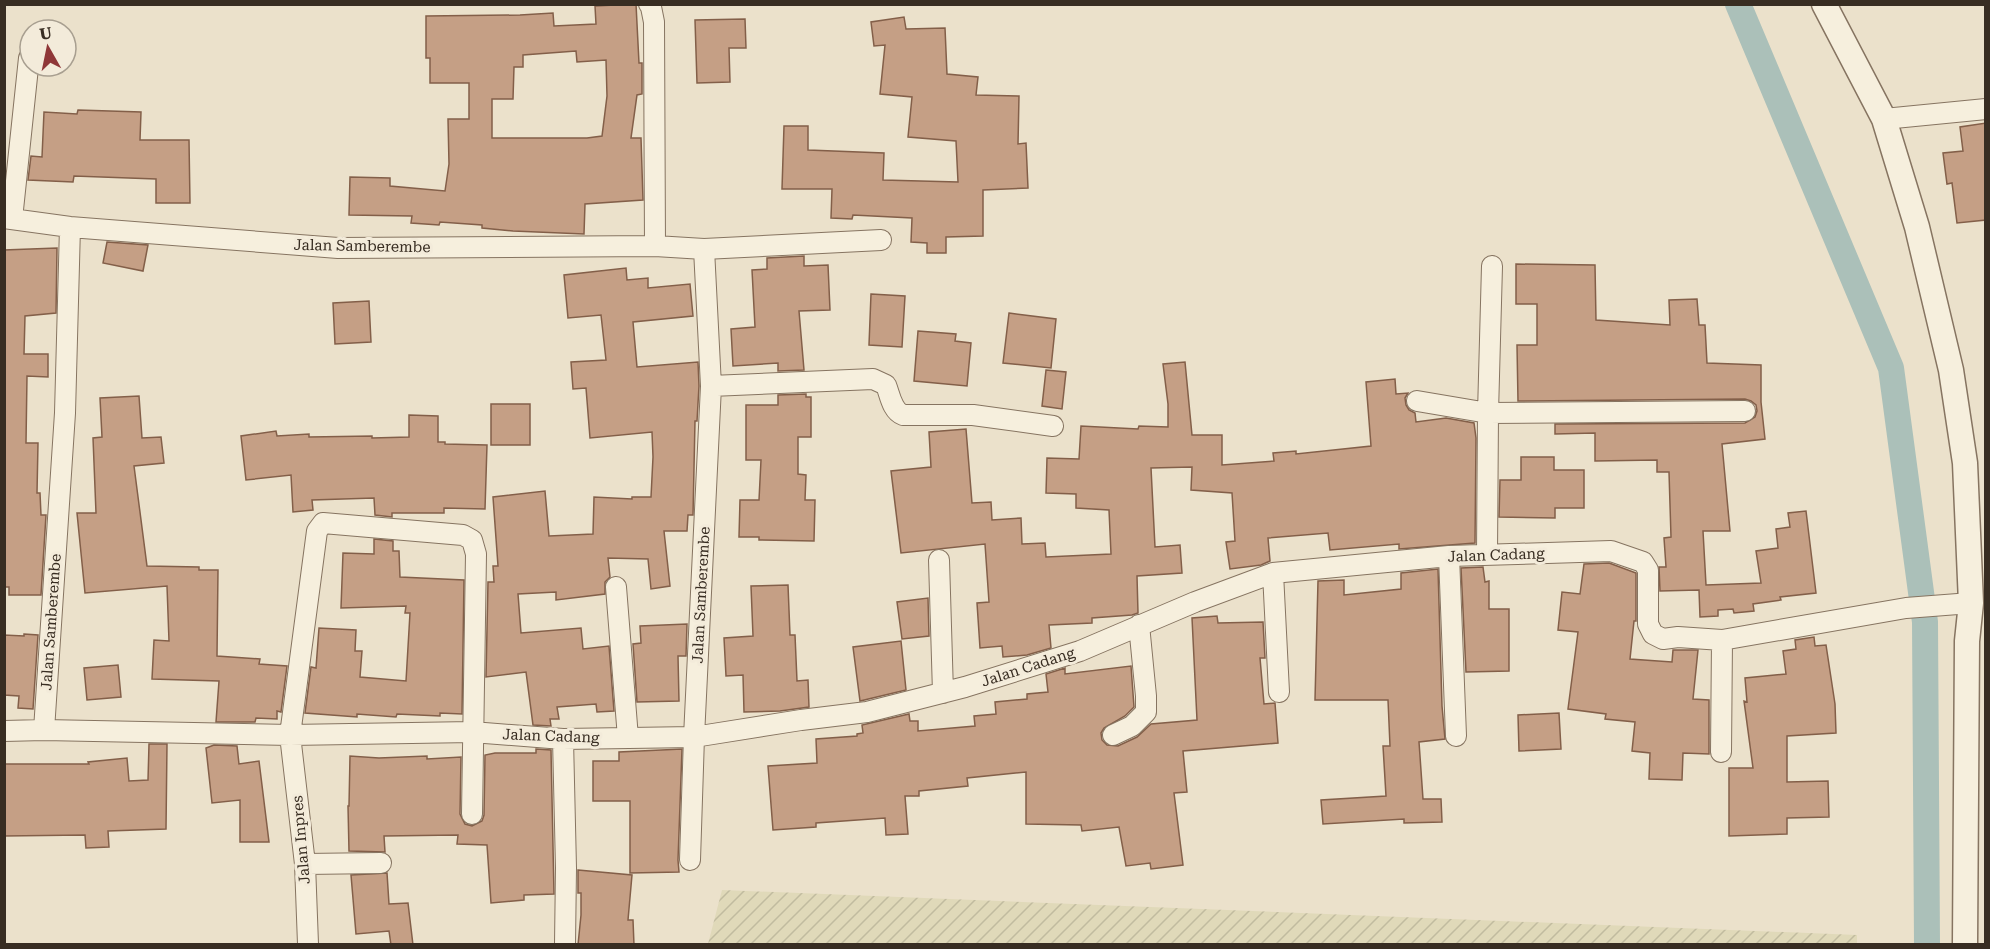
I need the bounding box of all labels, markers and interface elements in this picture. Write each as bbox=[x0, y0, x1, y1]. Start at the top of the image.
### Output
north arrow bbox=[18, 18, 78, 78]
text: U bbox=[38, 23, 53, 44]
street label: Jalan Samberembe bbox=[293, 236, 431, 256]
street label: Jalan Samberembe bbox=[688, 526, 714, 664]
street label: Jalan Cadang bbox=[1447, 544, 1545, 566]
street label: Jalan Samberembe bbox=[37, 553, 65, 691]
street label: Jalan Cadang bbox=[979, 643, 1077, 691]
street label: Jalan Cadang bbox=[502, 725, 600, 747]
street label: Jalan Inpres bbox=[288, 795, 314, 885]

